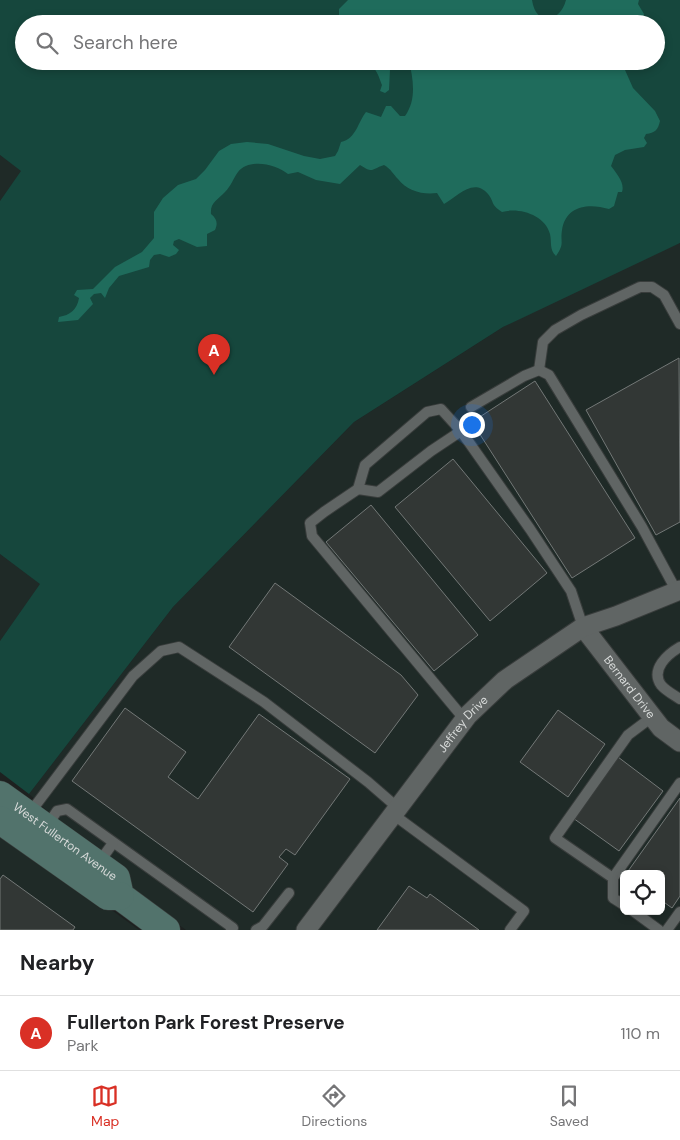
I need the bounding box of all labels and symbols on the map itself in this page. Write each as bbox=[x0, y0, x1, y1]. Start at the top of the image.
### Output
pin: A bbox=[198, 334, 230, 375]
your location bbox=[459, 412, 485, 438]
street label: Bernard Drive bbox=[600, 652, 659, 722]
street label: Jeffrey Drive bbox=[434, 692, 492, 756]
street label: West Fullerton Avenue bbox=[10, 799, 120, 884]

